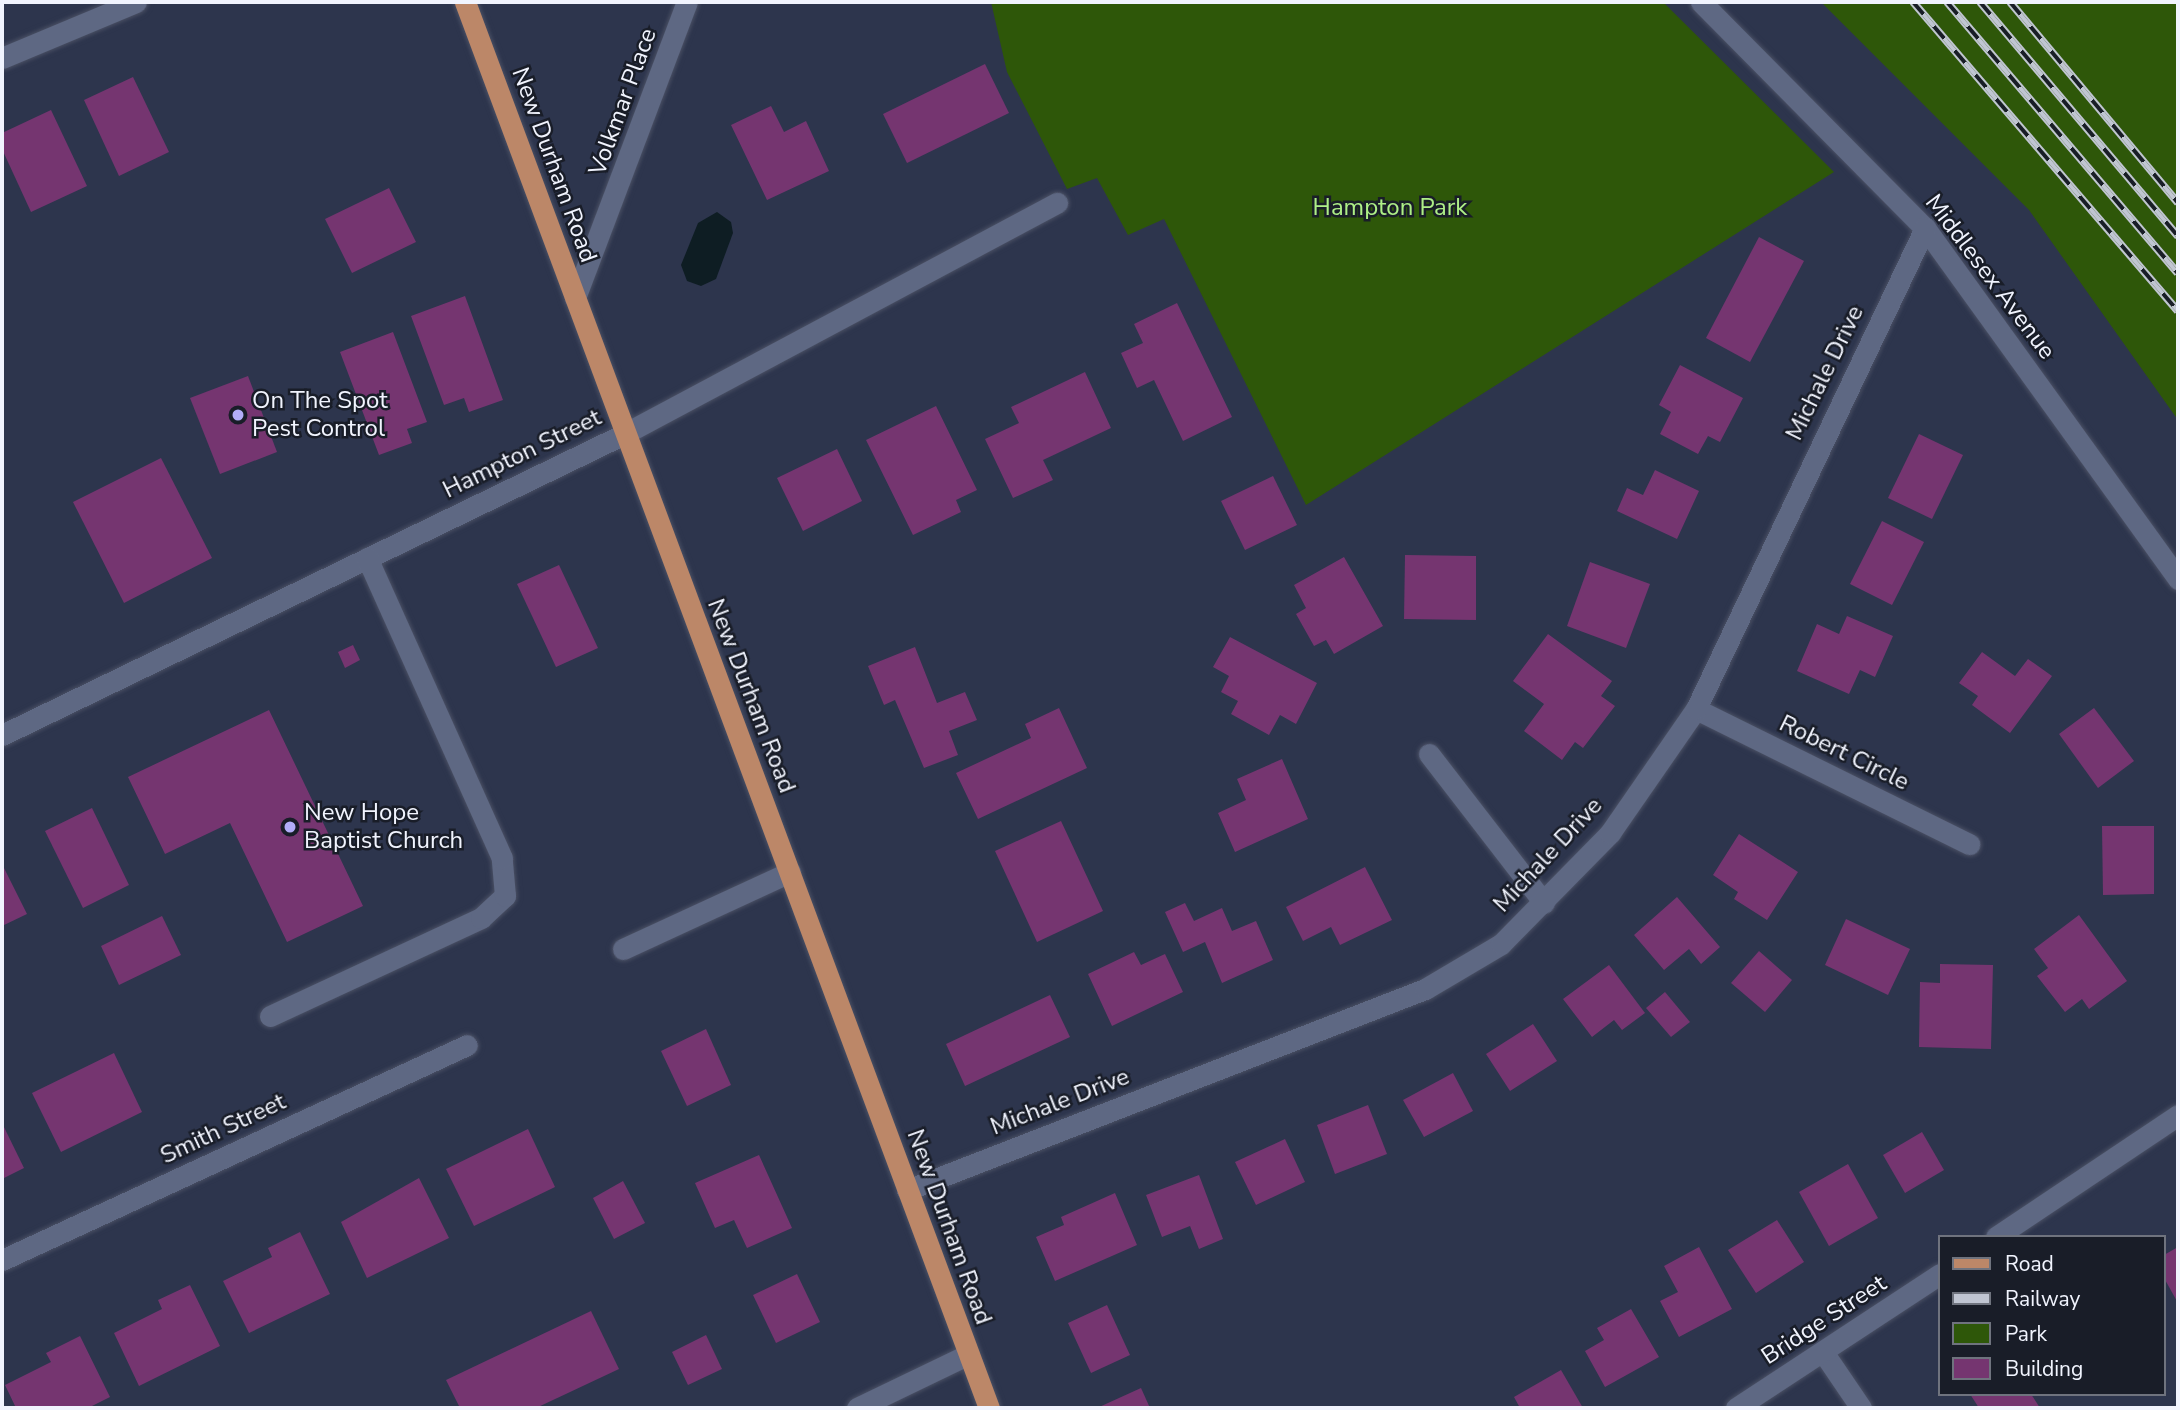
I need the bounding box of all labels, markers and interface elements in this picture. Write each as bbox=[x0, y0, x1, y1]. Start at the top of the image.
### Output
street label: Volkmar Place bbox=[583, 25, 663, 179]
street label: New Durham Road bbox=[505, 64, 603, 266]
street label: Middlesex Avenue bbox=[1919, 189, 2061, 365]
park label: Hampton Park bbox=[1313, 194, 1467, 222]
street label: Michale Drive bbox=[1780, 301, 1870, 445]
place label: On The Spot Pest Control bbox=[252, 387, 388, 443]
street label: Hampton Street bbox=[438, 403, 606, 505]
marker: On The Spot Pest Control bbox=[230, 407, 246, 423]
street label: New Durham Road bbox=[701, 595, 801, 797]
street label: Robert Circle bbox=[1774, 709, 1914, 797]
street label: Michale Drive bbox=[1488, 792, 1608, 918]
place label: New Hope Baptist Church bbox=[304, 799, 463, 855]
marker: New Hope Baptist Church bbox=[282, 819, 298, 835]
street label: Michale Drive bbox=[987, 1062, 1133, 1142]
street label: Smith Street bbox=[156, 1088, 290, 1170]
street label: New Durham Road bbox=[900, 1126, 998, 1328]
legend bbox=[1938, 1235, 2166, 1396]
text: Road bbox=[2005, 1250, 2054, 1278]
street label: Bridge Street bbox=[1756, 1269, 1892, 1371]
text: Railway bbox=[2005, 1285, 2080, 1313]
text: Park bbox=[2005, 1320, 2047, 1348]
text: Building bbox=[2005, 1355, 2083, 1383]

